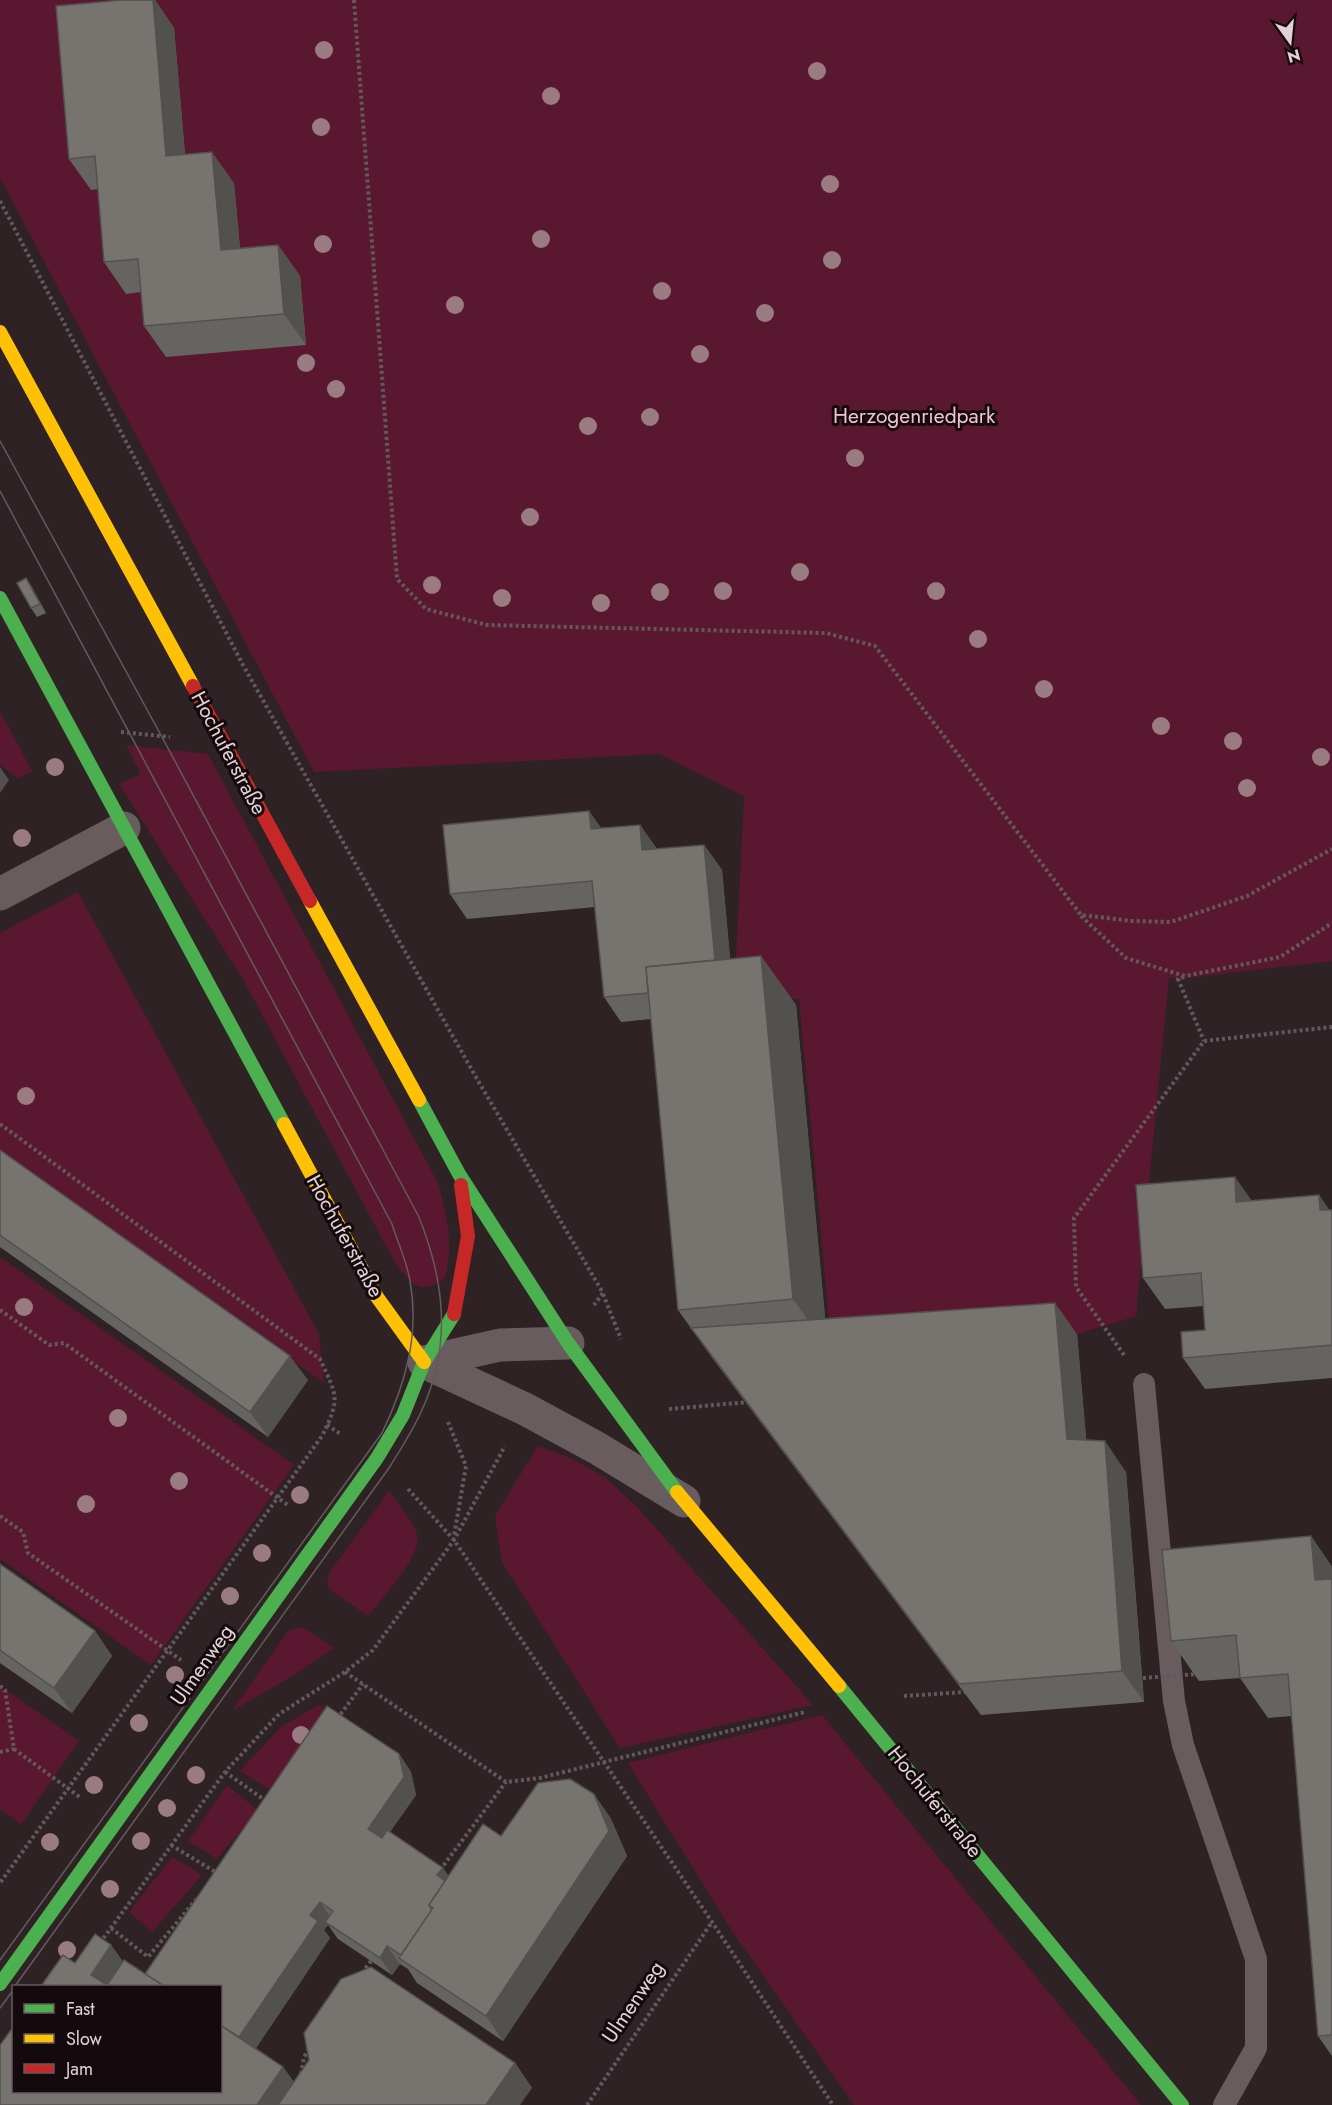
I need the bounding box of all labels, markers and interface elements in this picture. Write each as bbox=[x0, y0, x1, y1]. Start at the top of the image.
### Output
north arrow bbox=[1260, 12, 1320, 72]
text: N bbox=[1285, 43, 1303, 69]
park label: Herzogenriedpark bbox=[833, 401, 996, 431]
street label: Hochuferstraße bbox=[184, 686, 274, 820]
street label: Hochuferstraße bbox=[299, 1169, 391, 1303]
street label: Ulmenweg bbox=[163, 1618, 241, 1712]
street label: Hochuferstraße bbox=[881, 1740, 990, 1864]
street label: Ulmenweg bbox=[595, 1955, 671, 2049]
legend bbox=[12, 1985, 222, 2093]
text: Fast bbox=[66, 1996, 95, 2022]
text: Slow bbox=[66, 2026, 103, 2052]
text: Jam bbox=[64, 2056, 93, 2082]

